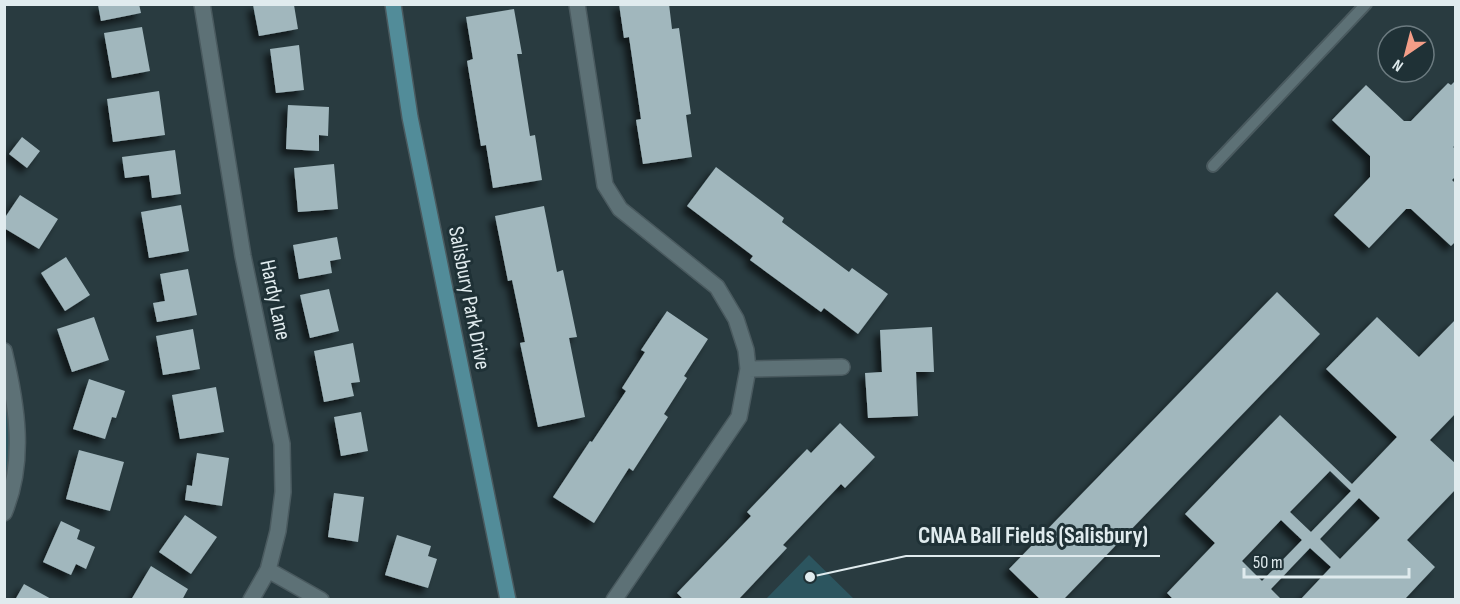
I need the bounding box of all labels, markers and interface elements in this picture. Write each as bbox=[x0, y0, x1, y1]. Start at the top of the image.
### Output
north arrow bbox=[1376, 24, 1436, 84]
text: N bbox=[1389, 55, 1407, 75]
street label: Salisbury Park Drive bbox=[442, 224, 496, 372]
street label: Hardy Lane bbox=[253, 257, 297, 343]
callout: CNAA Ball Fields (Salisbury) bbox=[906, 514, 1160, 556]
text: CNAA Ball Fields (Salisbury) bbox=[918, 521, 1148, 550]
scale bar bbox=[1244, 541, 1409, 579]
text: 50 m bbox=[1253, 552, 1283, 573]

